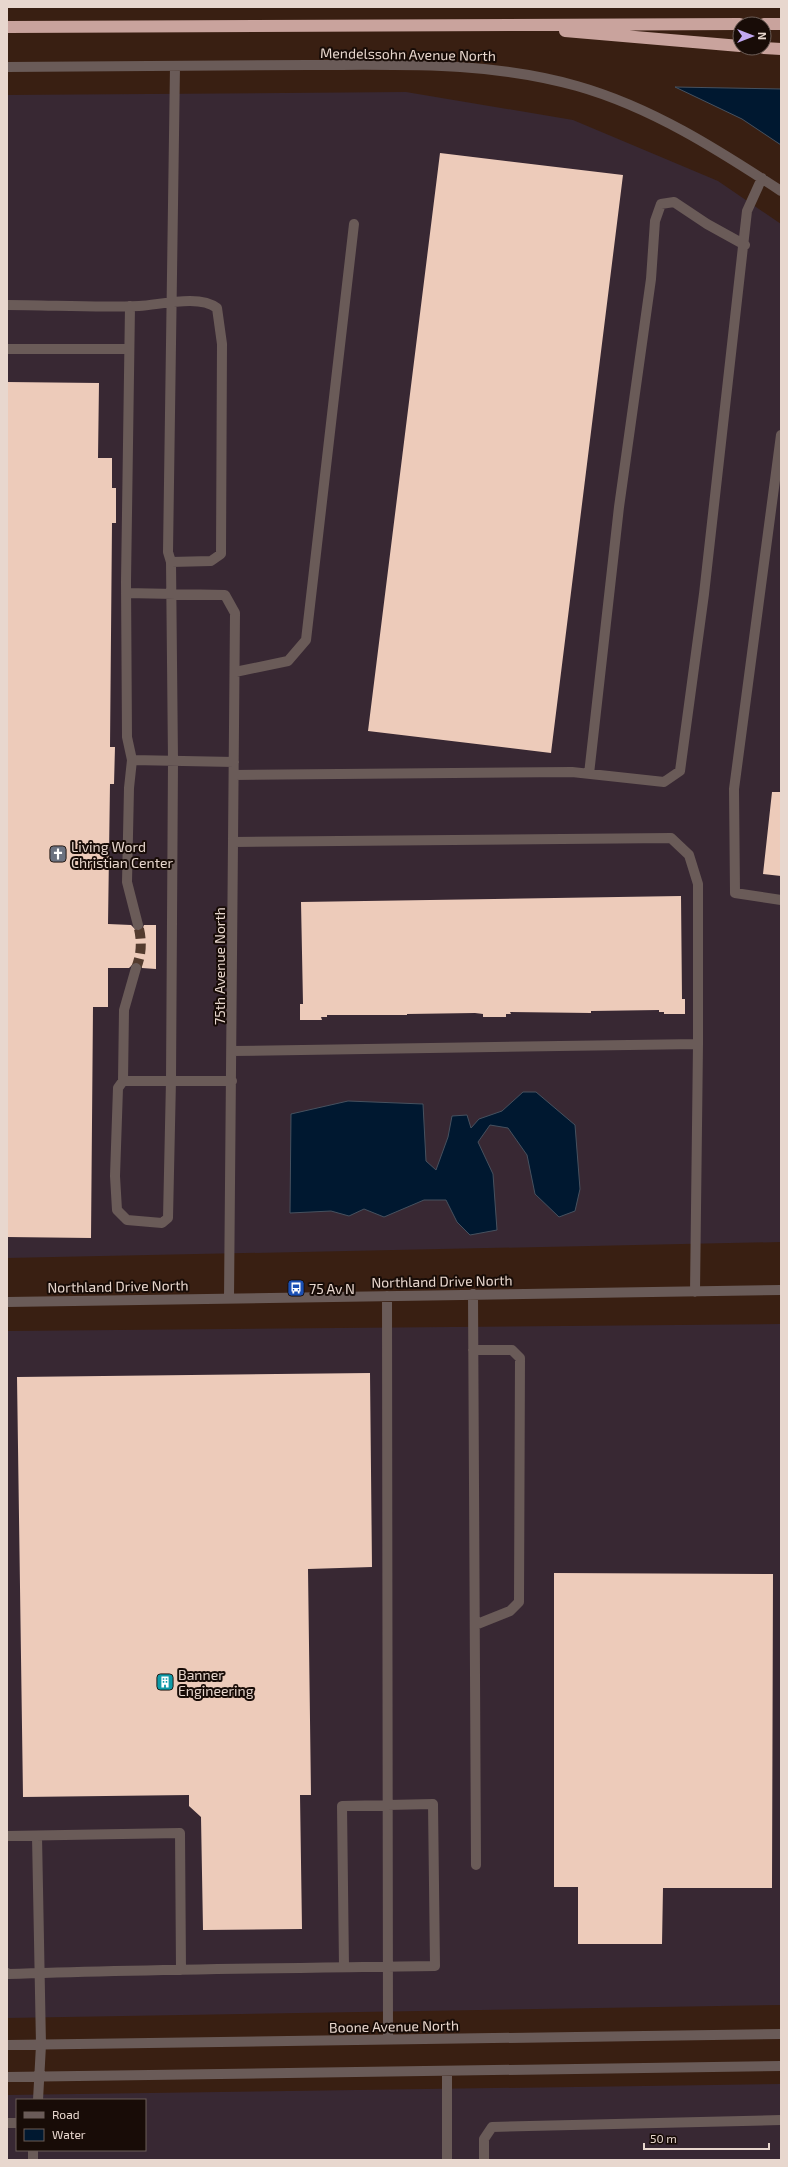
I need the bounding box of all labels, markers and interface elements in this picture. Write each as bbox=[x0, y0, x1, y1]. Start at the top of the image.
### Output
north arrow bbox=[732, 16, 772, 56]
text: N bbox=[756, 32, 769, 40]
street label: Mendelssohn Avenue North bbox=[320, 44, 496, 64]
place label: Living Word Christian Center bbox=[71, 838, 174, 871]
church icon: Living Word Christian Center bbox=[48, 844, 68, 864]
street label: 75th Avenue North bbox=[211, 907, 228, 1025]
street label: Northland Drive North bbox=[371, 1271, 513, 1291]
street label: Northland Drive North bbox=[47, 1276, 189, 1296]
bus stop icon: 75 Av N bbox=[286, 1278, 306, 1298]
place label: 75 Av N bbox=[309, 1280, 355, 1297]
place label: Banner Engineering bbox=[178, 1666, 254, 1699]
building icon: Banner Engineering bbox=[155, 1672, 175, 1692]
street label: Boone Avenue North bbox=[329, 2016, 459, 2036]
legend bbox=[16, 2099, 146, 2151]
text: Road bbox=[52, 2107, 80, 2121]
scale bar bbox=[644, 2125, 769, 2151]
text: Water bbox=[52, 2127, 86, 2141]
text: 50 m bbox=[650, 2131, 677, 2145]

